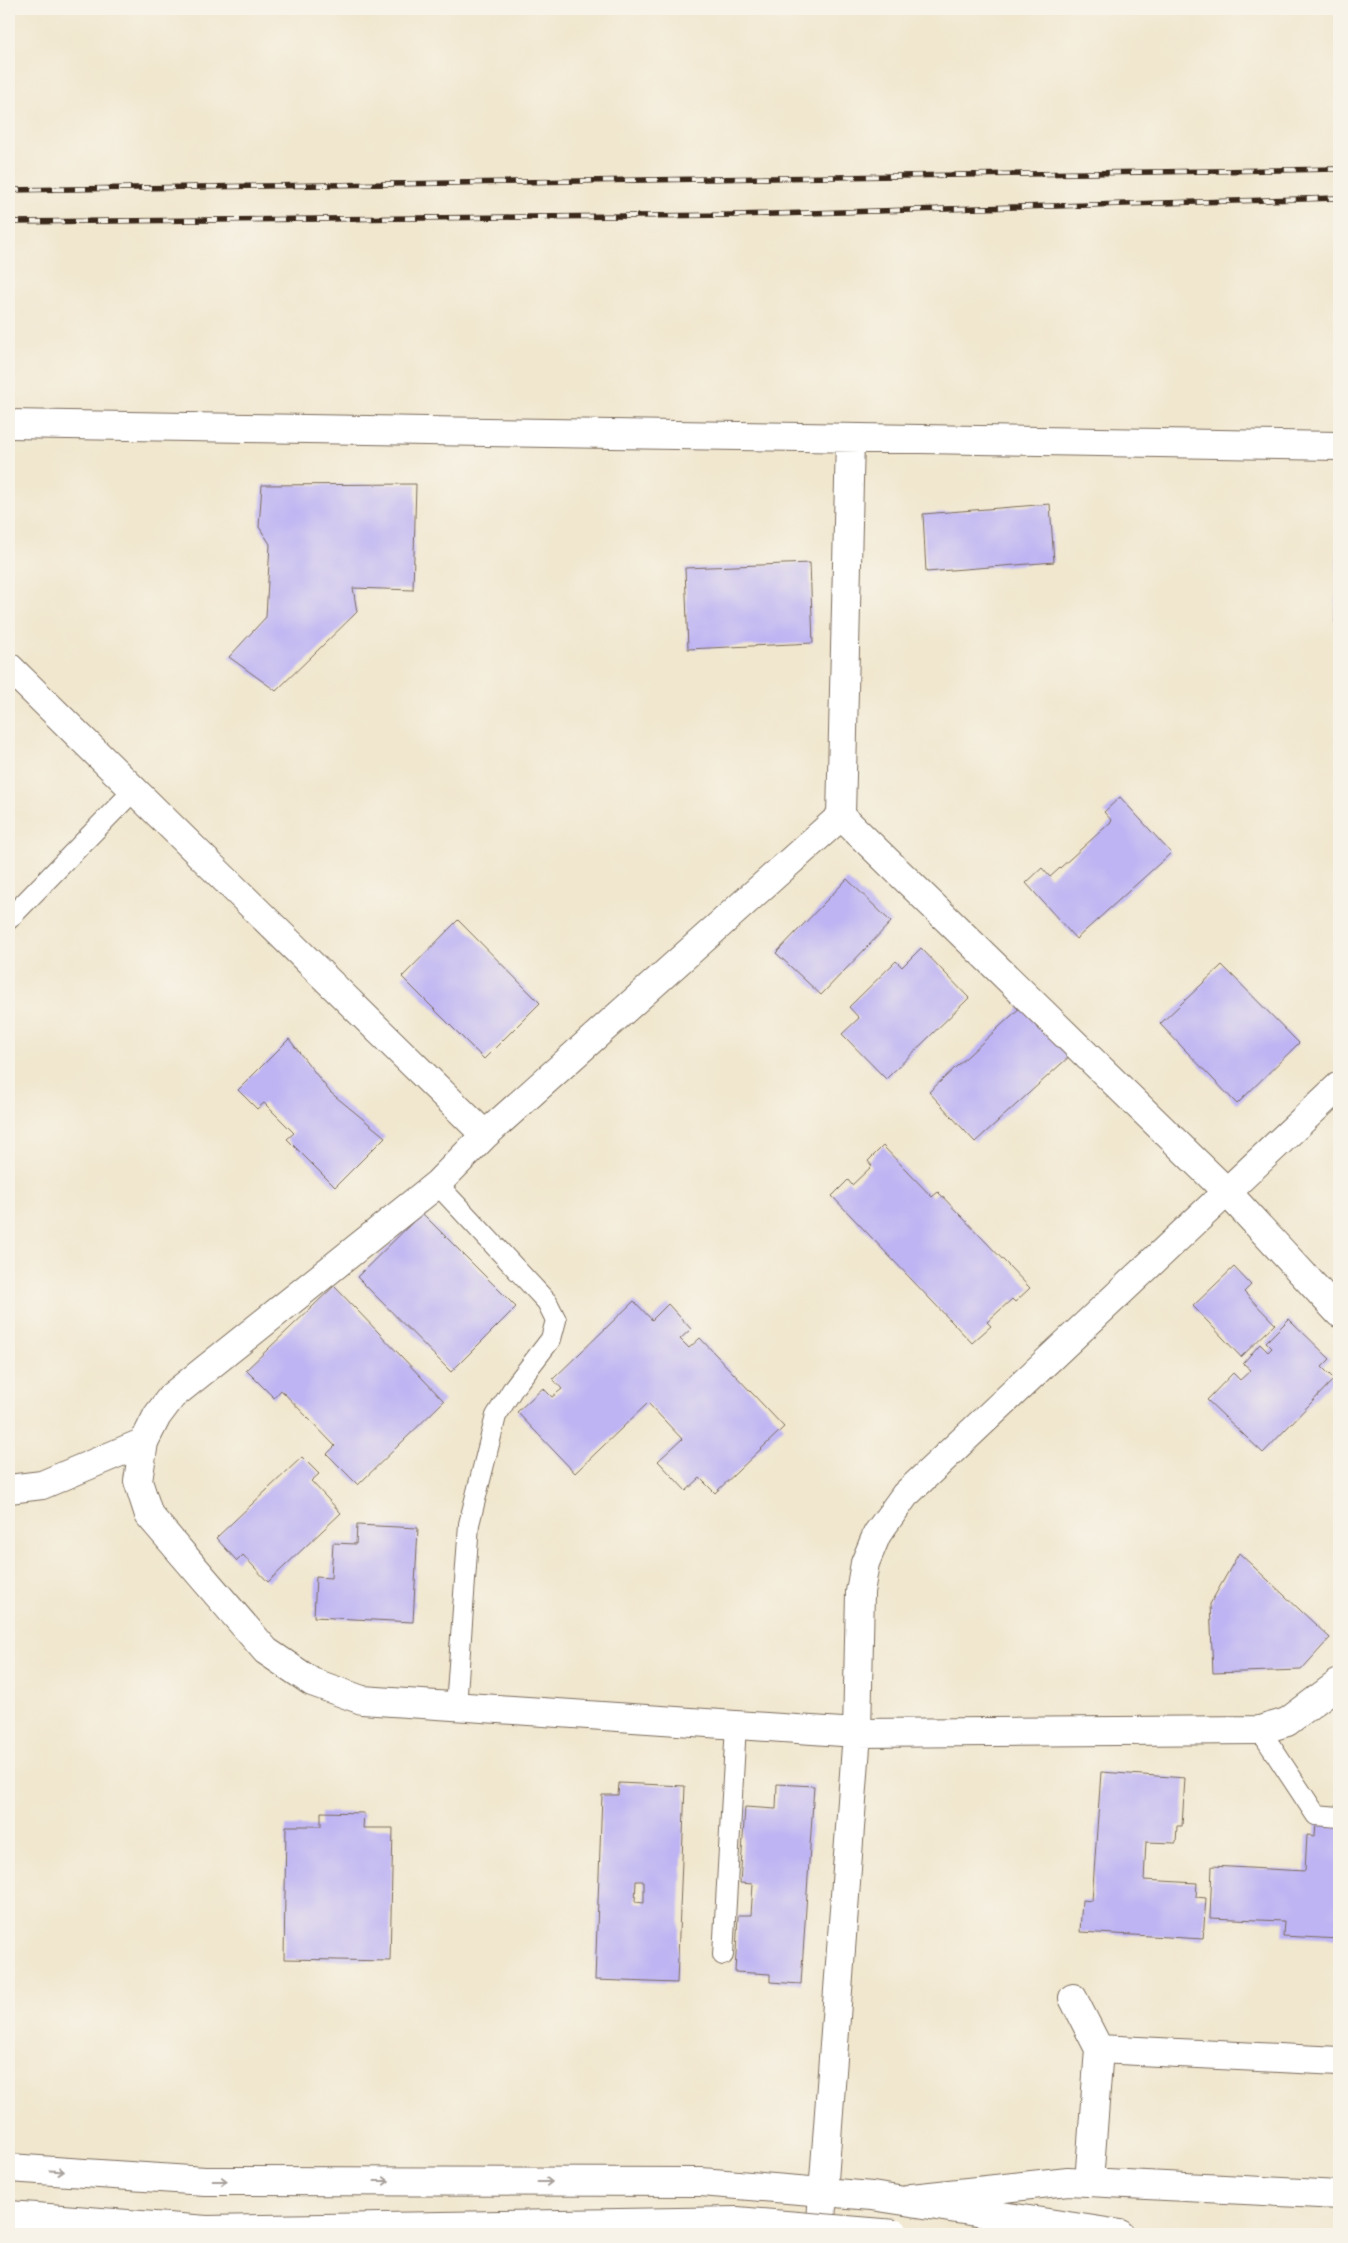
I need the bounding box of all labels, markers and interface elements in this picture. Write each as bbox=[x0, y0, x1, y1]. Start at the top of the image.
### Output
one-way arrow bbox=[49, 2167, 65, 2176]
one-way arrow bbox=[211, 2176, 227, 2186]
one-way arrow bbox=[374, 2176, 390, 2186]
one-way arrow bbox=[536, 2177, 552, 2187]

